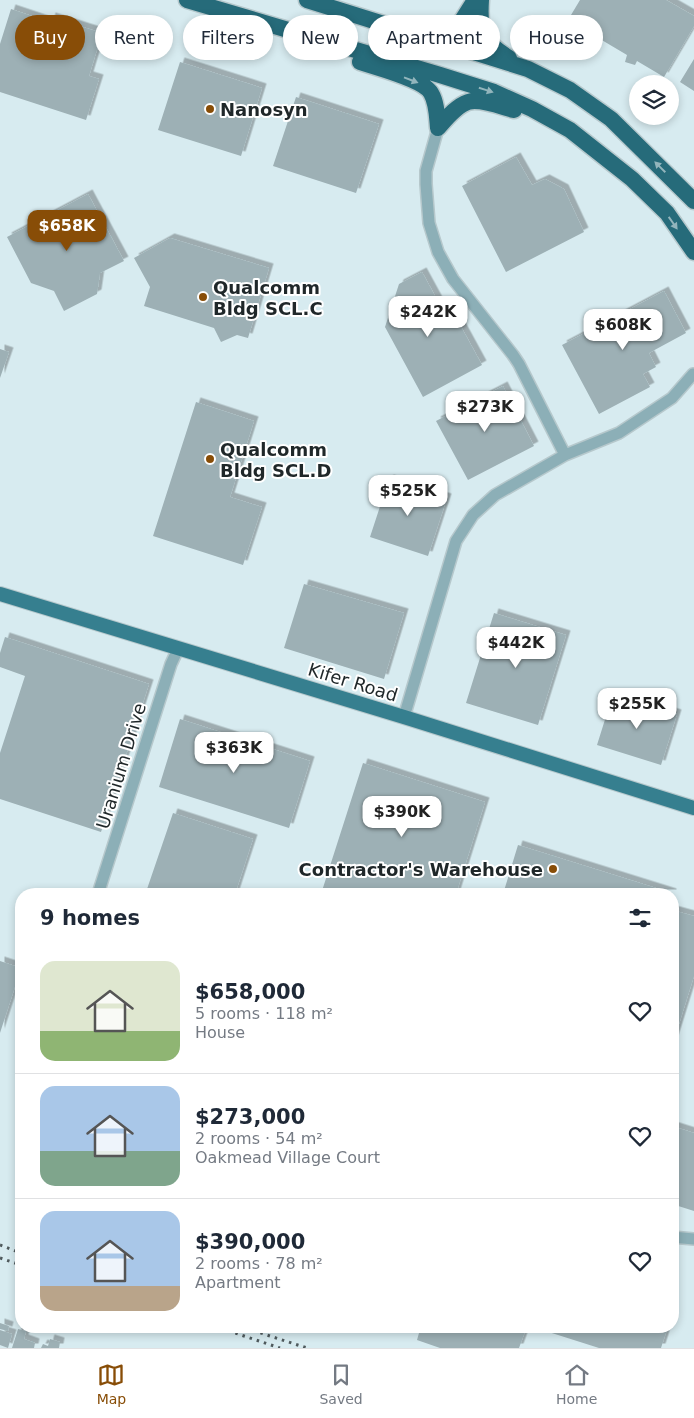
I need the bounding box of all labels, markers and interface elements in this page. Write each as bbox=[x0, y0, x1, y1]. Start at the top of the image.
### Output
chip: Buy bbox=[15, 15, 85, 60]
chip: Rent bbox=[95, 15, 173, 60]
chip: Filters bbox=[183, 15, 273, 60]
chip: New bbox=[283, 15, 358, 60]
chip: Apartment bbox=[368, 15, 500, 60]
chip: House bbox=[510, 15, 603, 60]
map controls bbox=[629, 75, 679, 125]
button: layers bbox=[629, 75, 679, 125]
one-way arrow bbox=[404, 76, 419, 84]
one-way arrow bbox=[479, 86, 494, 94]
place label: Nanosyn bbox=[220, 99, 308, 120]
marker: Nanosyn bbox=[204, 103, 216, 115]
one-way arrow bbox=[654, 161, 666, 173]
pin: $658K bbox=[32, 210, 102, 252]
text: $658K bbox=[39, 216, 95, 235]
one-way arrow bbox=[668, 216, 678, 229]
place label: Qualcomm Bldg SCL.C bbox=[213, 277, 323, 319]
marker: Qualcomm Bldg SCL.C bbox=[197, 291, 209, 303]
pin: $242K bbox=[393, 296, 463, 338]
text: $242K bbox=[400, 302, 456, 321]
pin: $608K bbox=[588, 308, 658, 351]
text: $608K bbox=[595, 315, 651, 334]
pin: $273K bbox=[450, 390, 520, 433]
text: $273K bbox=[457, 397, 513, 416]
place label: Qualcomm Bldg SCL.D bbox=[220, 439, 331, 481]
marker: Qualcomm Bldg SCL.D bbox=[204, 453, 216, 465]
pin: $525K bbox=[373, 474, 443, 517]
text: $525K bbox=[380, 481, 436, 500]
pin: $442K bbox=[481, 626, 551, 669]
text: $442K bbox=[488, 633, 544, 652]
street label: Kifer Road bbox=[306, 658, 400, 706]
pin: $255K bbox=[602, 688, 672, 730]
text: $255K bbox=[609, 694, 665, 713]
street label: Uranium Drive bbox=[92, 700, 150, 832]
pin: $363K bbox=[199, 732, 269, 774]
text: $363K bbox=[206, 738, 262, 757]
pin: $390K bbox=[367, 796, 437, 838]
text: $390K bbox=[374, 802, 430, 821]
place label: Contractor's Warehouse bbox=[299, 859, 543, 880]
marker: Contractor's Warehouse bbox=[547, 863, 559, 875]
icon: filters bbox=[626, 904, 654, 932]
text: 9 homes bbox=[40, 906, 140, 930]
text: $658,000 bbox=[195, 980, 305, 1004]
icon: home bbox=[80, 981, 140, 1041]
icon: heart bbox=[626, 997, 654, 1025]
text: 5 rooms · 118 m² bbox=[195, 1004, 333, 1023]
text: House bbox=[195, 1023, 245, 1042]
text: $273,000 bbox=[195, 1105, 305, 1129]
icon: home bbox=[80, 1106, 140, 1166]
icon: heart bbox=[626, 1122, 654, 1150]
text: 2 rooms · 54 m² bbox=[195, 1129, 323, 1148]
text: Oakmead Village Court bbox=[195, 1148, 380, 1167]
text: $390,000 bbox=[195, 1230, 305, 1254]
icon: home bbox=[80, 1231, 140, 1291]
icon: heart bbox=[626, 1247, 654, 1275]
text: 2 rooms · 78 m² bbox=[195, 1254, 323, 1273]
text: Apartment bbox=[195, 1273, 281, 1292]
tab: Map bbox=[97, 1361, 126, 1407]
tab: Saved bbox=[319, 1361, 363, 1407]
tab: Home bbox=[556, 1361, 597, 1407]

